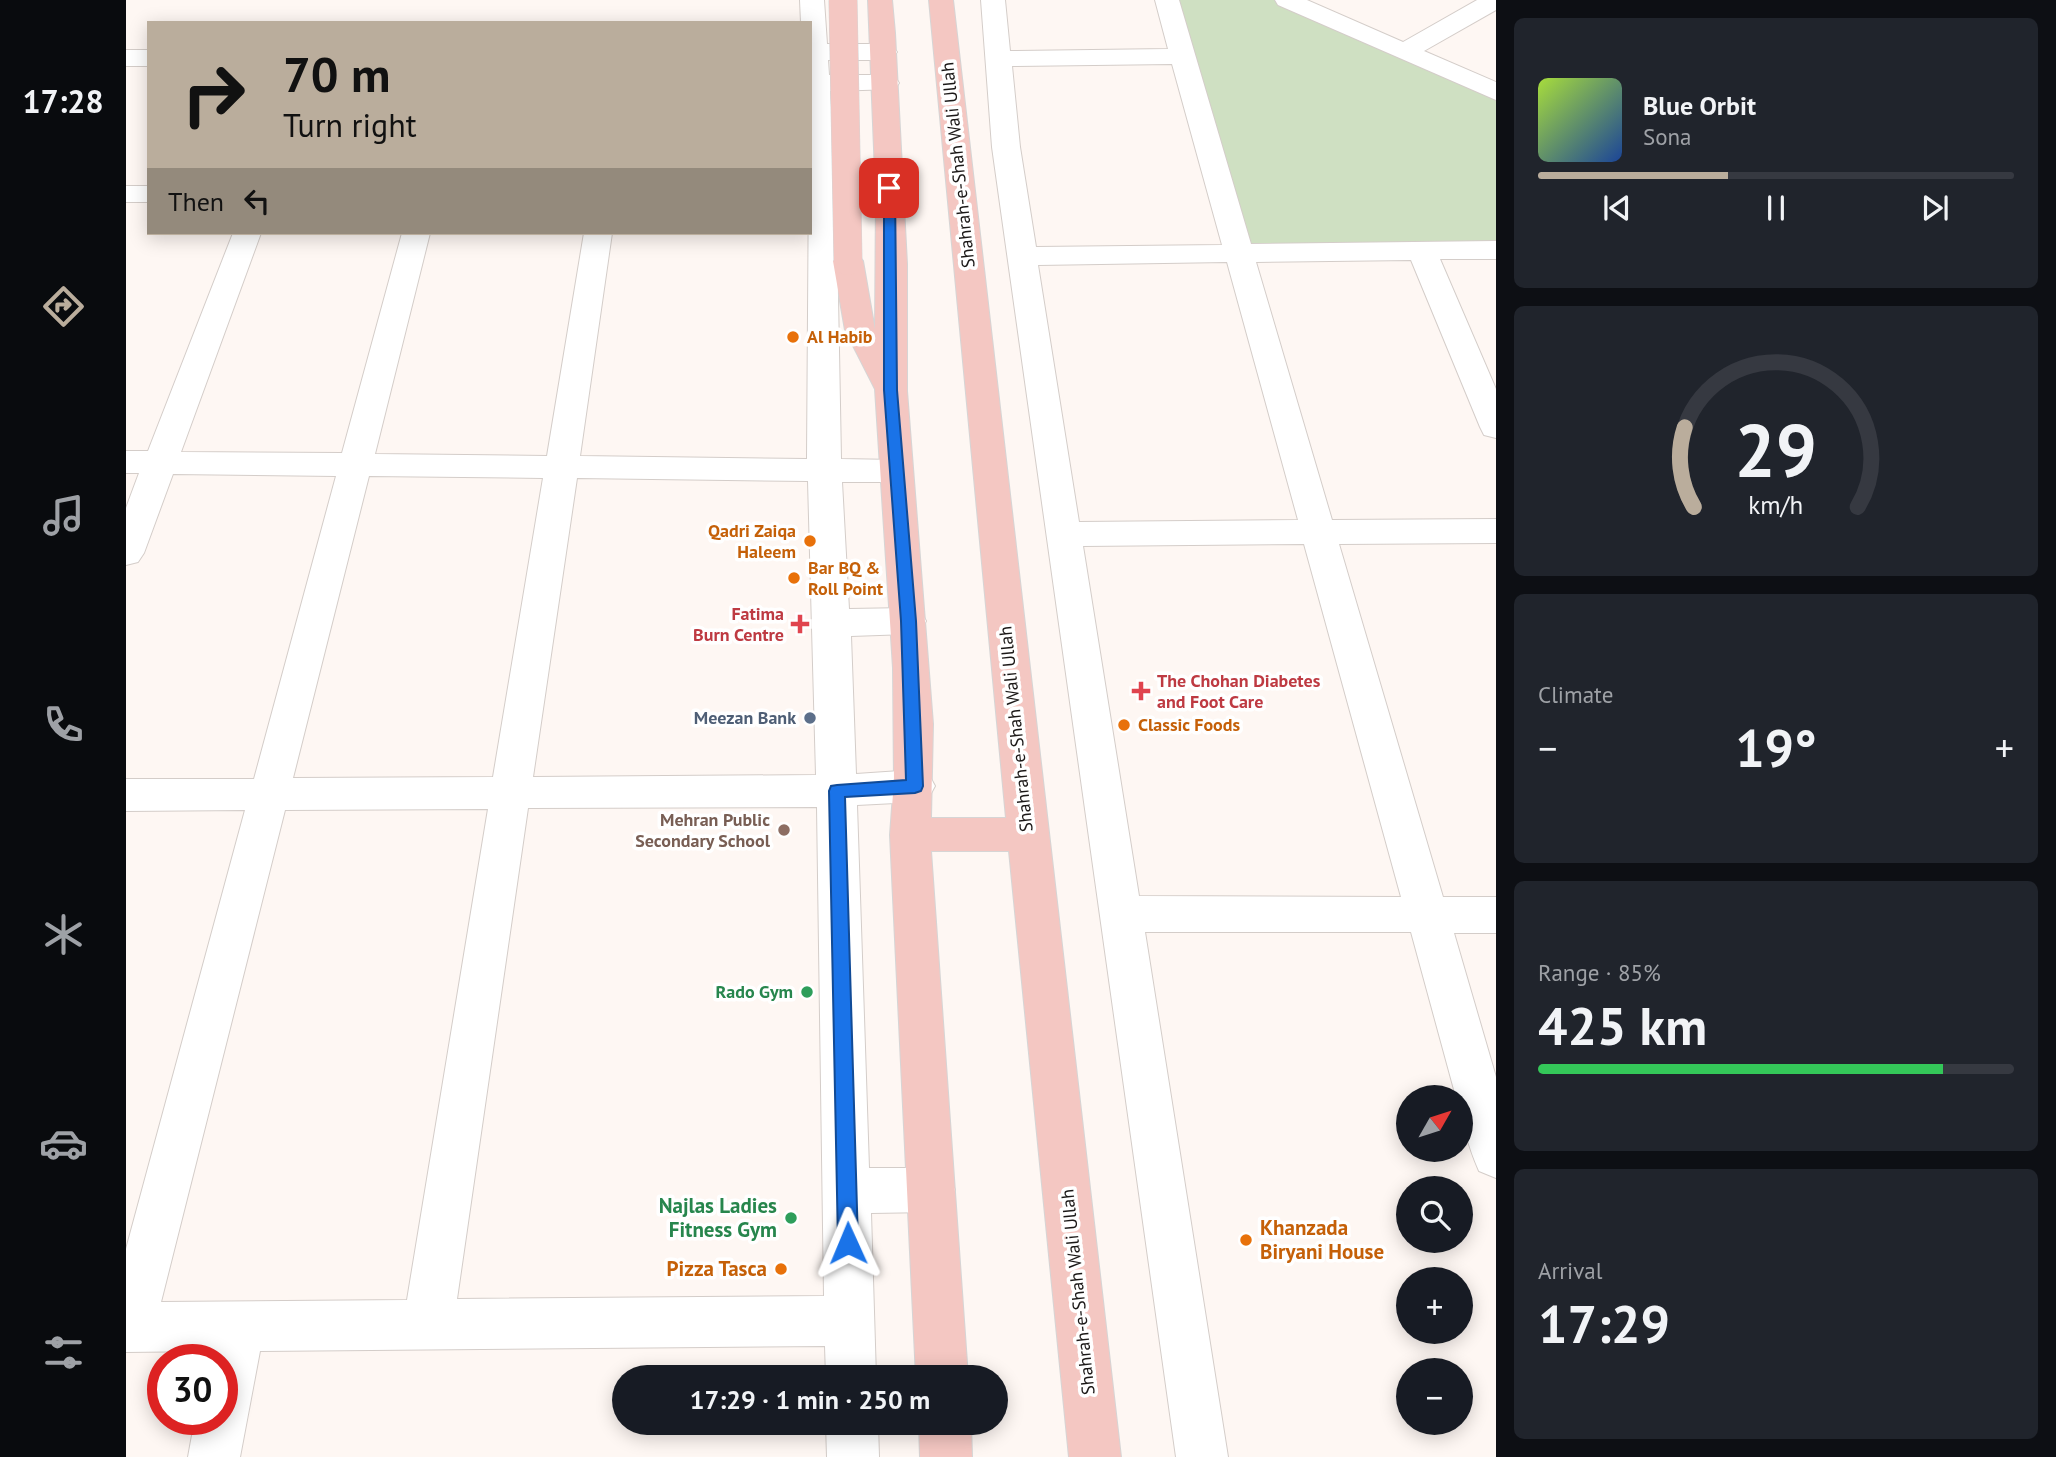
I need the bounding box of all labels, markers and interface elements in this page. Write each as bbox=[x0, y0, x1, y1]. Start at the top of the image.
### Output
text: 70 m bbox=[283, 42, 390, 106]
icon: right bbox=[168, 49, 259, 140]
street label: Shahrah-e-Shah Wali Ullah bbox=[935, 61, 980, 269]
text: 17:28 bbox=[22, 80, 104, 122]
text: Blue Orbit bbox=[1643, 89, 1756, 122]
text: Turn right bbox=[283, 104, 417, 146]
text: Sona bbox=[1643, 122, 1692, 151]
pin bbox=[859, 158, 919, 218]
icon: arrive bbox=[870, 169, 908, 207]
icon: left bbox=[238, 182, 276, 220]
text: Then bbox=[168, 185, 224, 218]
icon: previous bbox=[1598, 189, 1636, 227]
icon: pause bbox=[1757, 189, 1795, 227]
icon: next bbox=[1916, 189, 1954, 227]
icon: directions bbox=[39, 282, 88, 331]
place label: Al Habib bbox=[807, 325, 873, 348]
marker: Al Habib bbox=[785, 329, 801, 345]
text: 29 bbox=[1735, 403, 1817, 497]
text: km/h bbox=[1749, 488, 1803, 520]
icon: music bbox=[39, 491, 88, 540]
place label: Qadri Zaiqa Haleem bbox=[708, 519, 796, 563]
marker: Qadri Zaiqa Haleem bbox=[802, 533, 818, 549]
place label: Bar BQ & Roll Point bbox=[808, 556, 884, 600]
marker: Bar BQ & Roll Point bbox=[786, 570, 802, 586]
place label: Fatima Burn Centre bbox=[693, 602, 784, 646]
marker: Fatima Burn Centre bbox=[790, 614, 810, 634]
street label: Shahrah-e-Shah Wali Ullah bbox=[993, 625, 1038, 833]
place label: The Chohan Diabetes and Foot Care bbox=[1157, 669, 1321, 713]
text: Climate bbox=[1538, 680, 1613, 709]
marker: The Chohan Diabetes and Foot Care bbox=[1131, 681, 1151, 701]
icon: phone bbox=[39, 700, 88, 749]
place label: Meezan Bank bbox=[694, 706, 796, 729]
marker: Meezan Bank bbox=[802, 710, 818, 726]
place label: Classic Foods bbox=[1138, 713, 1240, 736]
text: 19° bbox=[1735, 714, 1817, 781]
marker: Classic Foods bbox=[1116, 717, 1132, 733]
text: − bbox=[1538, 723, 1557, 772]
text: + bbox=[1995, 723, 2014, 772]
place label: Mehran Public Secondary School bbox=[635, 808, 771, 852]
marker: Mehran Public Secondary School bbox=[776, 822, 792, 838]
icon: climate bbox=[39, 910, 88, 959]
text: Range · 85% bbox=[1538, 958, 1661, 987]
place label: Rado Gym bbox=[715, 980, 793, 1003]
marker: Rado Gym bbox=[799, 984, 815, 1000]
text: 425 km bbox=[1538, 992, 1707, 1059]
north arrow bbox=[1396, 1085, 1474, 1162]
map controls bbox=[1396, 1085, 1473, 1435]
icon: car bbox=[39, 1119, 88, 1168]
button: search bbox=[1396, 1176, 1473, 1253]
street label: Shahrah-e-Shah Wali Ullah bbox=[1055, 1188, 1100, 1396]
place label: Najlas Ladies Fitness Gym bbox=[659, 1192, 777, 1243]
position arrow bbox=[811, 1206, 885, 1280]
marker: Najlas Ladies Fitness Gym bbox=[783, 1210, 799, 1226]
place label: Khanzada Biryani House bbox=[1260, 1214, 1384, 1265]
marker: Khanzada Biryani House bbox=[1238, 1232, 1254, 1248]
place label: Pizza Tasca bbox=[667, 1255, 767, 1282]
text: Arrival bbox=[1538, 1256, 1602, 1285]
marker: Pizza Tasca bbox=[773, 1261, 789, 1277]
button: + bbox=[1396, 1267, 1473, 1344]
text: 17:29 bbox=[1538, 1290, 1670, 1357]
icon: filters bbox=[39, 1328, 88, 1377]
speed limit sign: 30 bbox=[147, 1344, 238, 1435]
button: − bbox=[1396, 1358, 1473, 1435]
text: 17:29 · 1 min · 250 m bbox=[690, 1383, 930, 1416]

